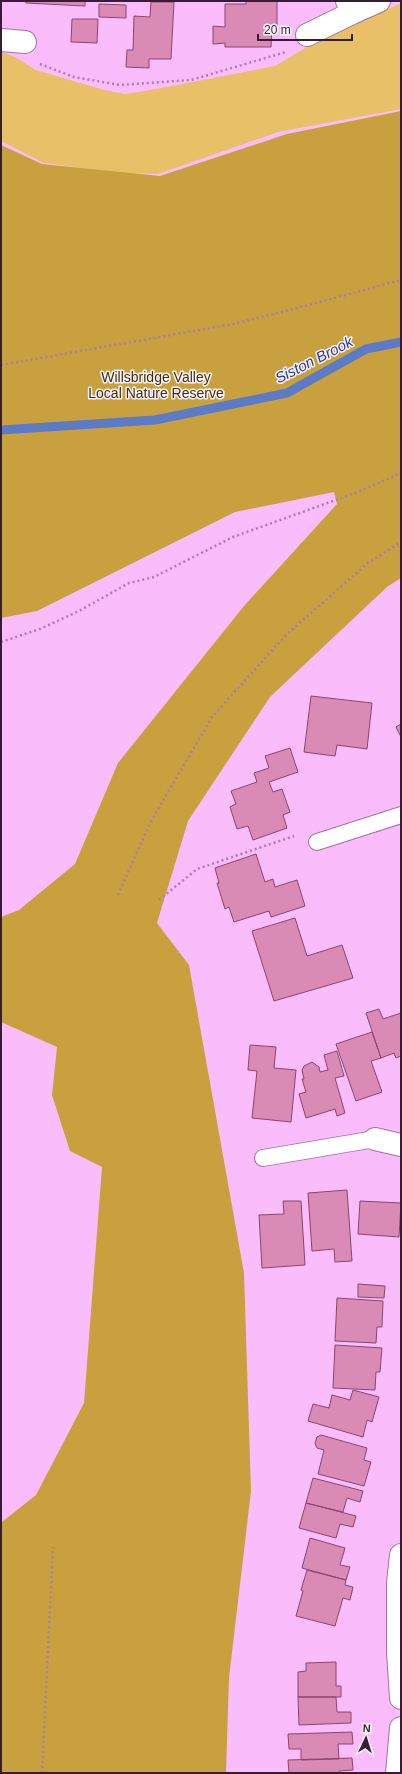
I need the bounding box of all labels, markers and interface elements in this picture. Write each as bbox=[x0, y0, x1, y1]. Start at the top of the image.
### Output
scale bar bbox=[258, 16, 352, 42]
text: 20 m bbox=[264, 23, 291, 37]
water label: Siston Brook bbox=[272, 332, 357, 386]
park label: Willsbridge Valley Local Nature Reserve bbox=[88, 369, 224, 401]
north arrow bbox=[346, 1718, 386, 1758]
text: N bbox=[362, 1722, 371, 1734]

